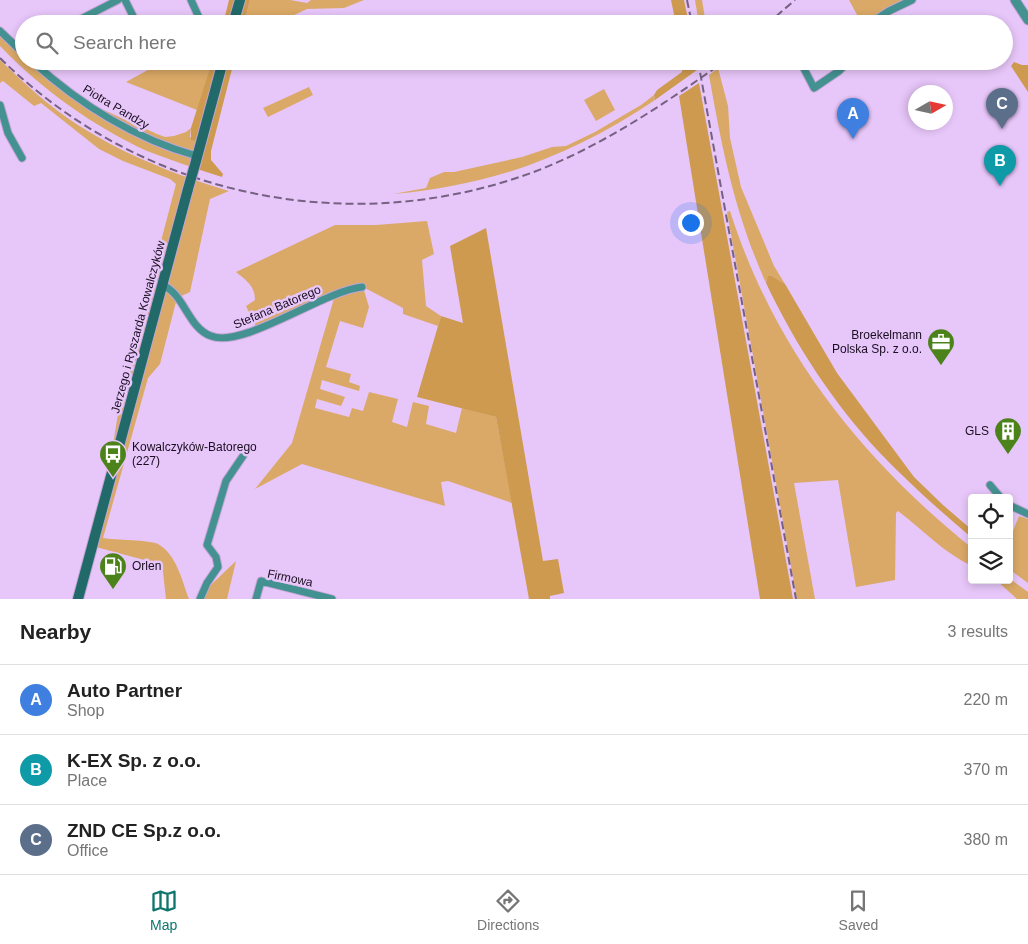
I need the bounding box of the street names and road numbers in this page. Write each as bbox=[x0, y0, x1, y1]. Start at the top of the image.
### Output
street label: Piotra Pandzy bbox=[80, 82, 152, 132]
street label: Jerzego i Ryszarda Kowalczyków bbox=[108, 239, 168, 415]
street label: Stefana Batorego bbox=[231, 282, 323, 332]
street label: Firmowa bbox=[266, 566, 314, 590]

